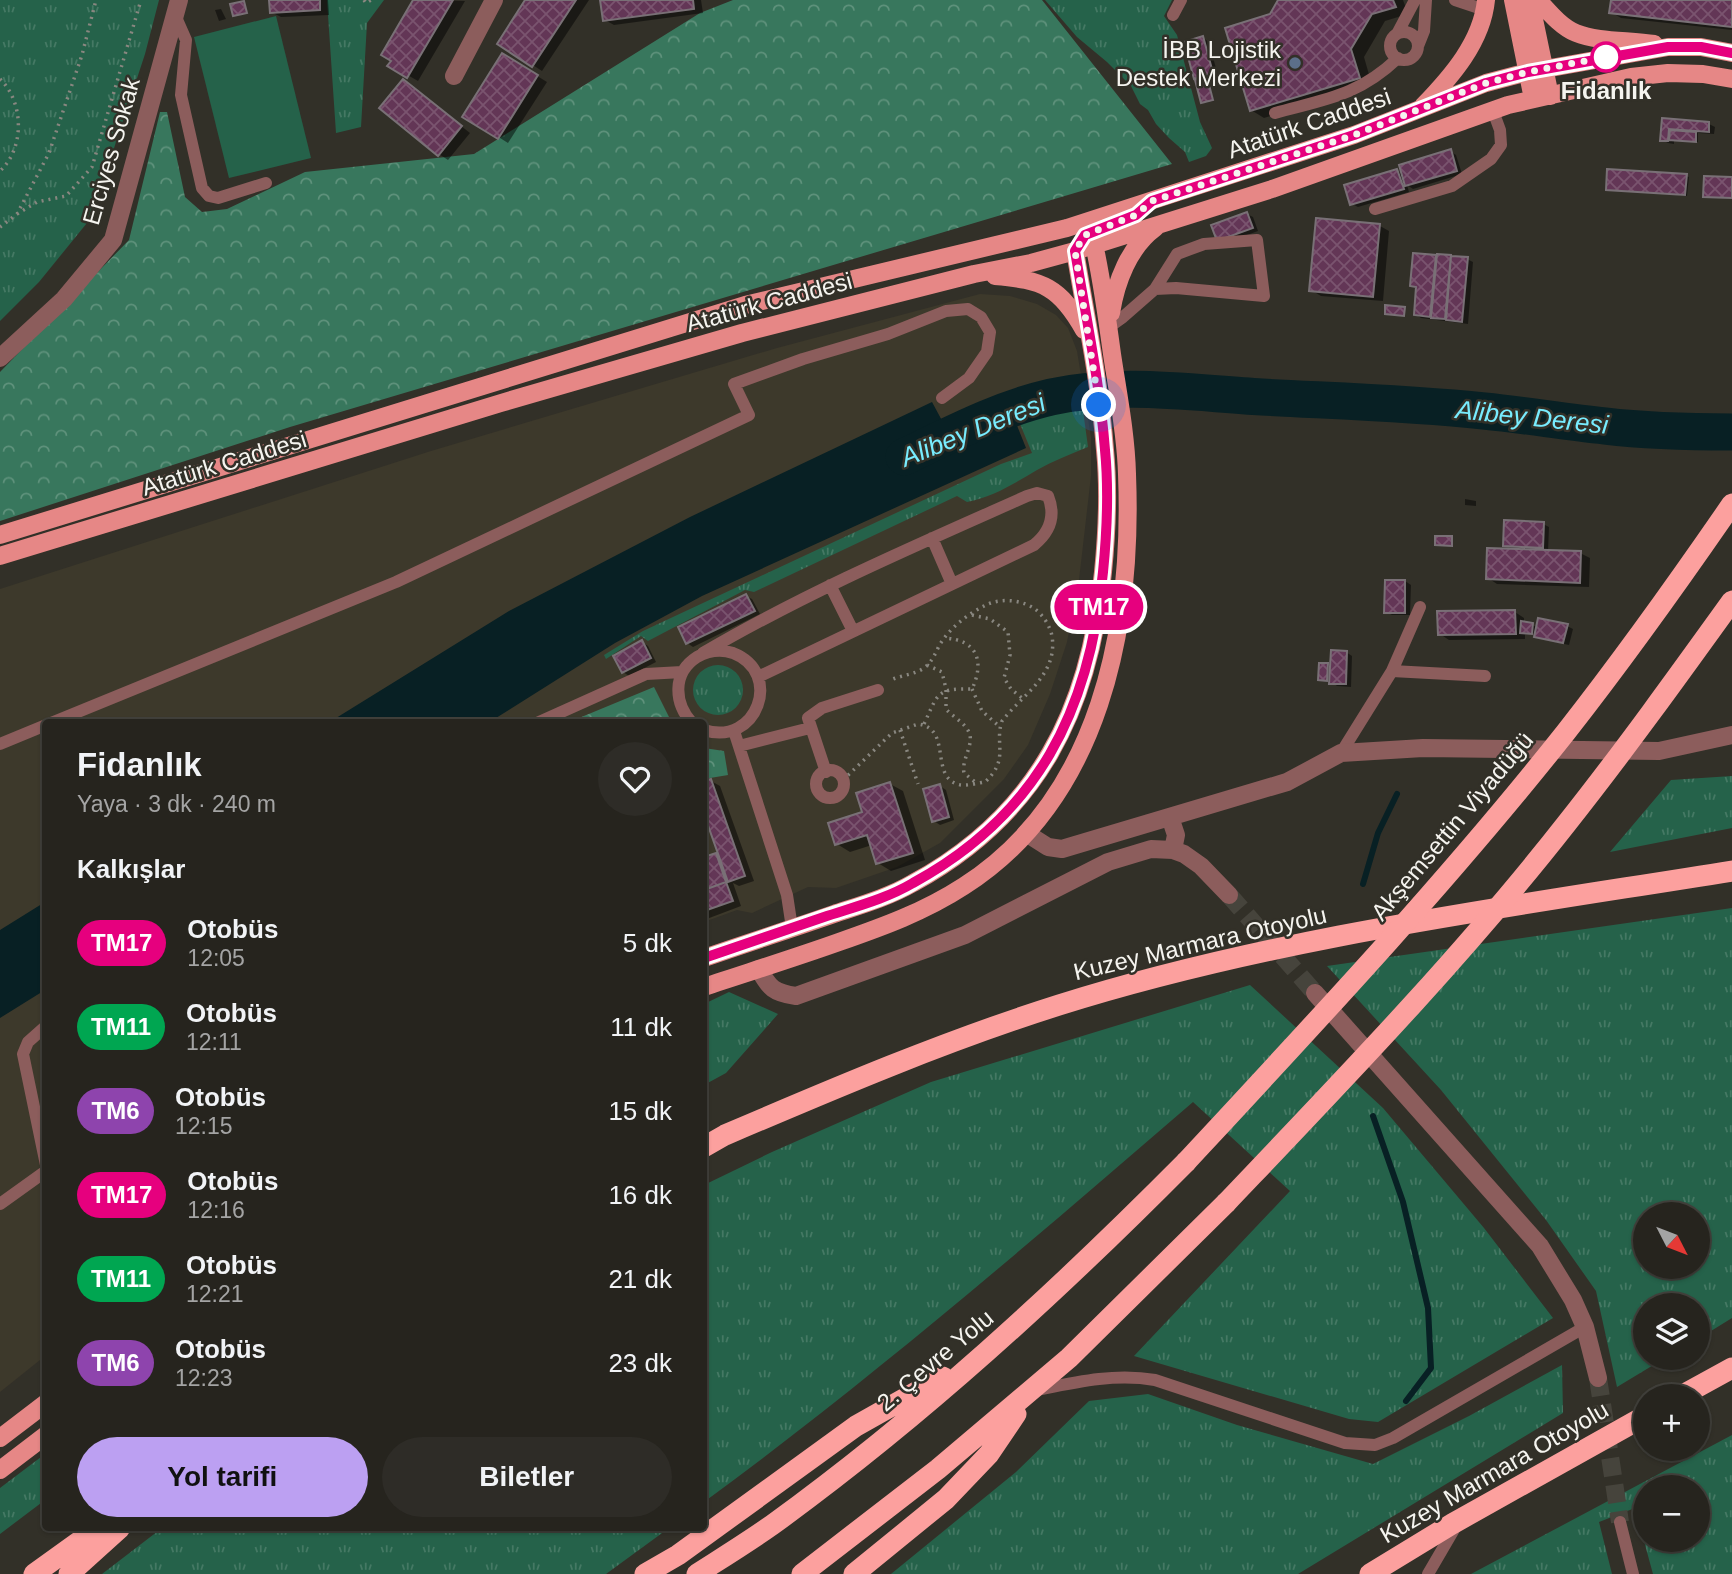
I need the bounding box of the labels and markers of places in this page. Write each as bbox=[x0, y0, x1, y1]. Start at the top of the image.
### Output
place label: İBB Lojistik Destek Merkezi bbox=[1116, 36, 1282, 91]
marker: Fidanlık bbox=[1591, 42, 1621, 72]
marker: İBB Lojistik Destek Merkezi bbox=[1287, 55, 1303, 71]
place label: Fidanlık bbox=[1561, 77, 1652, 104]

